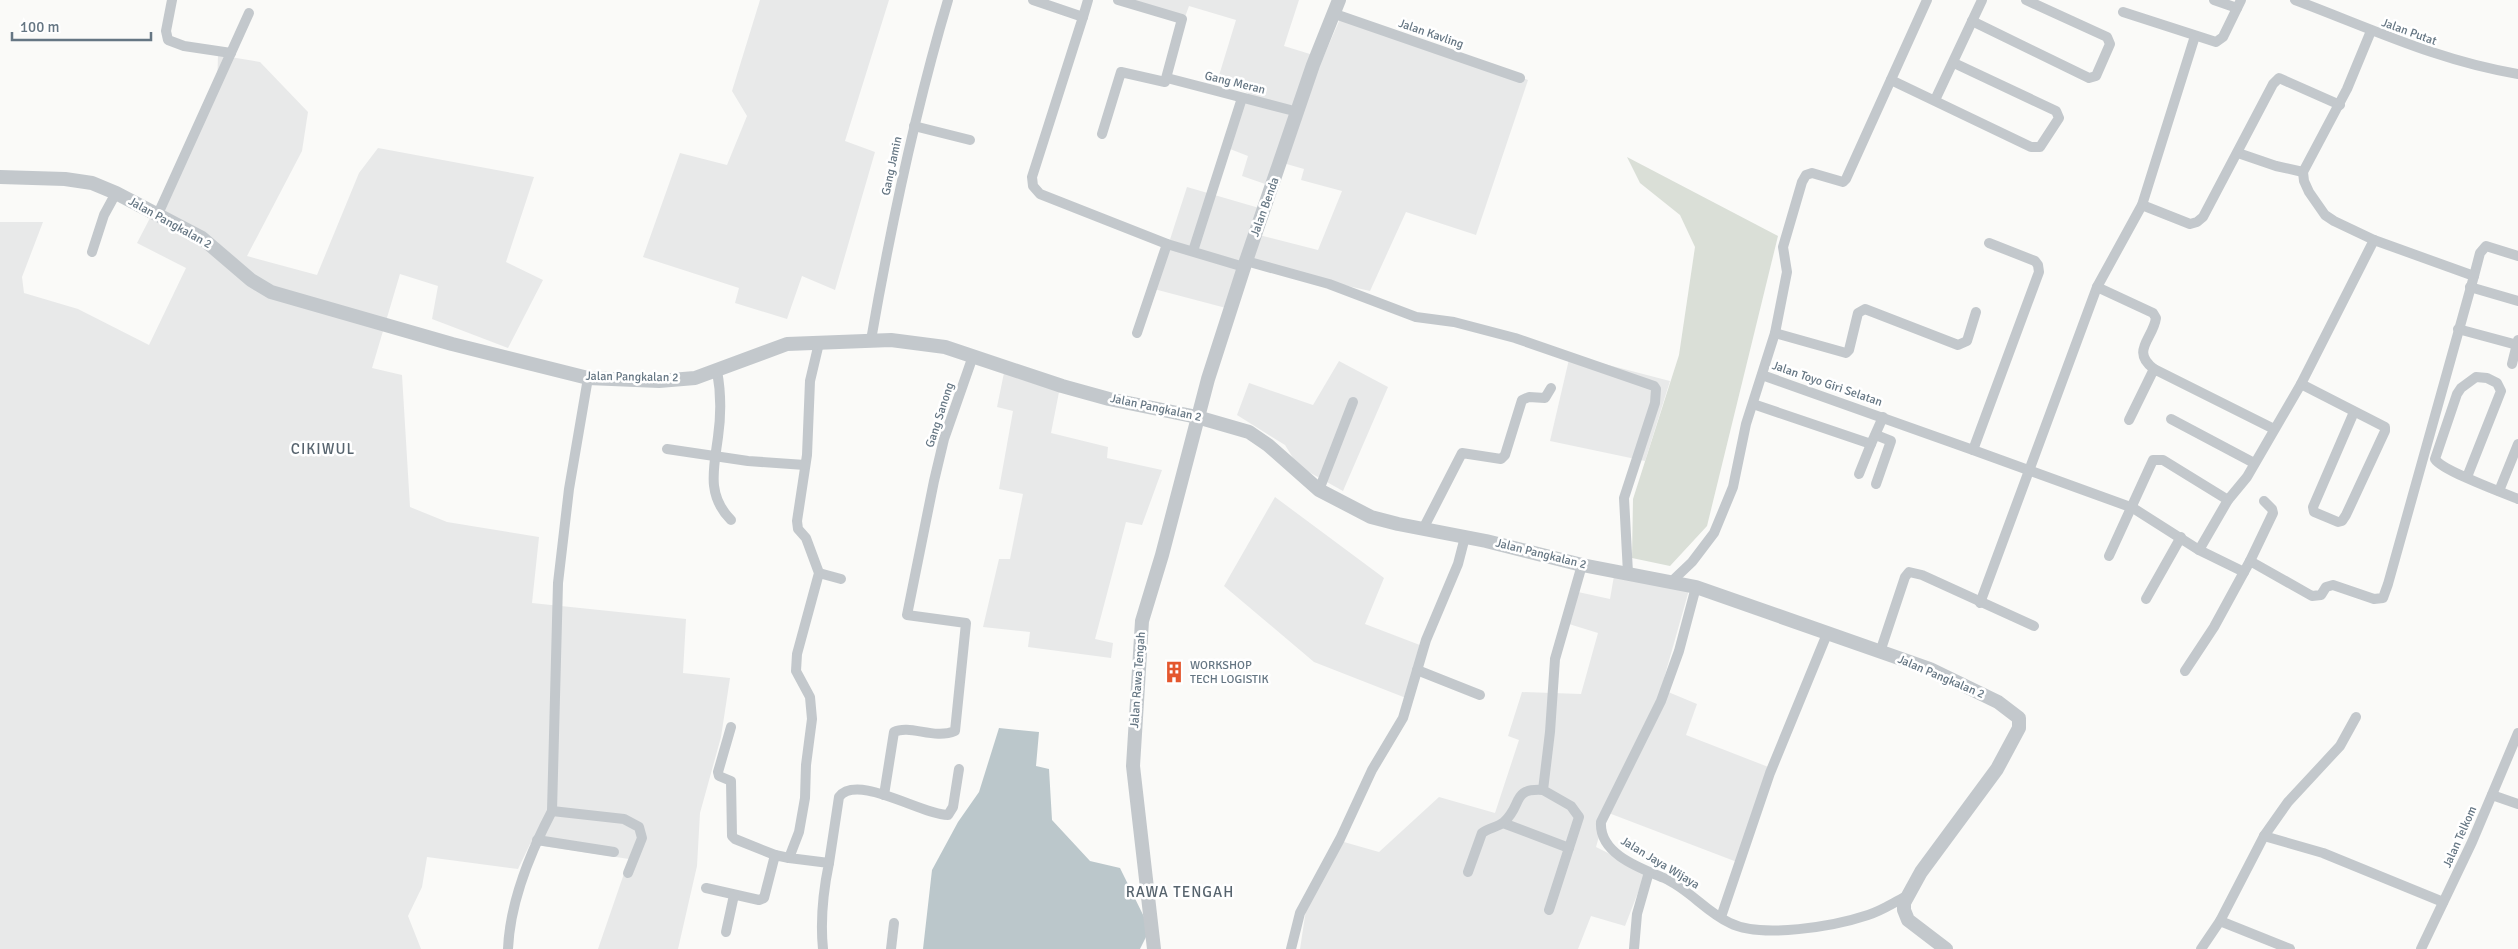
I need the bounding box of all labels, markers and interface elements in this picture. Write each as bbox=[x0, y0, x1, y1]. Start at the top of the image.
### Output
scale bar bbox=[12, 10, 151, 42]
street label: Jalan Putat bbox=[2379, 15, 2439, 49]
street label: Jalan Kavling bbox=[1396, 16, 1466, 52]
text: 100 m bbox=[20, 18, 60, 36]
street label: Gang Meran bbox=[1203, 68, 1267, 98]
street label: Gang Jamin bbox=[878, 135, 906, 197]
street label: Jalan Benda bbox=[1247, 175, 1283, 239]
street label: Jalan Pangkalan 2 bbox=[126, 194, 214, 252]
street label: Jalan Toyo Giri Selatan bbox=[1770, 358, 1884, 410]
street label: Jalan Pangkalan 2 bbox=[585, 369, 679, 385]
street label: Gang Sanong bbox=[922, 380, 958, 450]
street label: Jalan Pangkalan 2 bbox=[1109, 391, 1203, 425]
district label: CIKIWUL bbox=[291, 440, 355, 458]
street label: Jalan Pangkalan 2 bbox=[1494, 535, 1588, 573]
street label: Jalan Rawa Tengah bbox=[1127, 631, 1149, 729]
street label: Jalan Pangkalan 2 bbox=[1895, 652, 1987, 702]
place label: WORKSHOP TECH LOGISTIK bbox=[1190, 658, 1269, 687]
building icon: WORKSHOP TECH LOGISTIK bbox=[1161, 659, 1187, 685]
street label: Jalan Telkom bbox=[2440, 804, 2480, 870]
street label: Jalan Jaya Wijaya bbox=[1618, 834, 1702, 892]
district label: RAWA TENGAH bbox=[1126, 883, 1234, 901]

